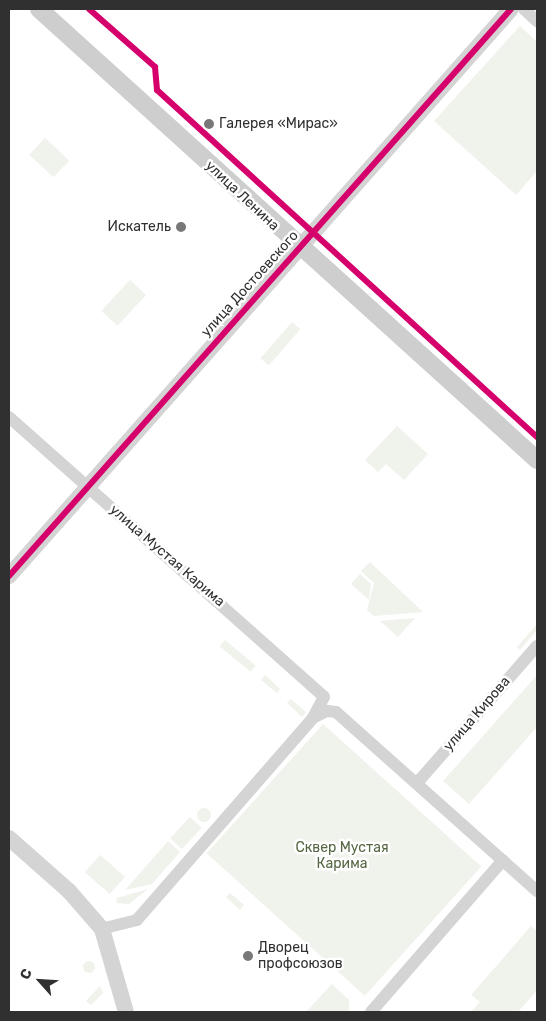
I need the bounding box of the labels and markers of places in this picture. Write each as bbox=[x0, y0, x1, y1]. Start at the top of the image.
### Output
place label: Галерея «Мирас» bbox=[219, 116, 338, 132]
marker: Галерея «Мирас» bbox=[203, 118, 215, 130]
place label: Искатель bbox=[108, 219, 171, 235]
marker: Искатель bbox=[175, 221, 187, 233]
place label: Дворец профсоюзов bbox=[258, 940, 343, 972]
marker: Дворец профсоюзов bbox=[242, 950, 254, 962]

